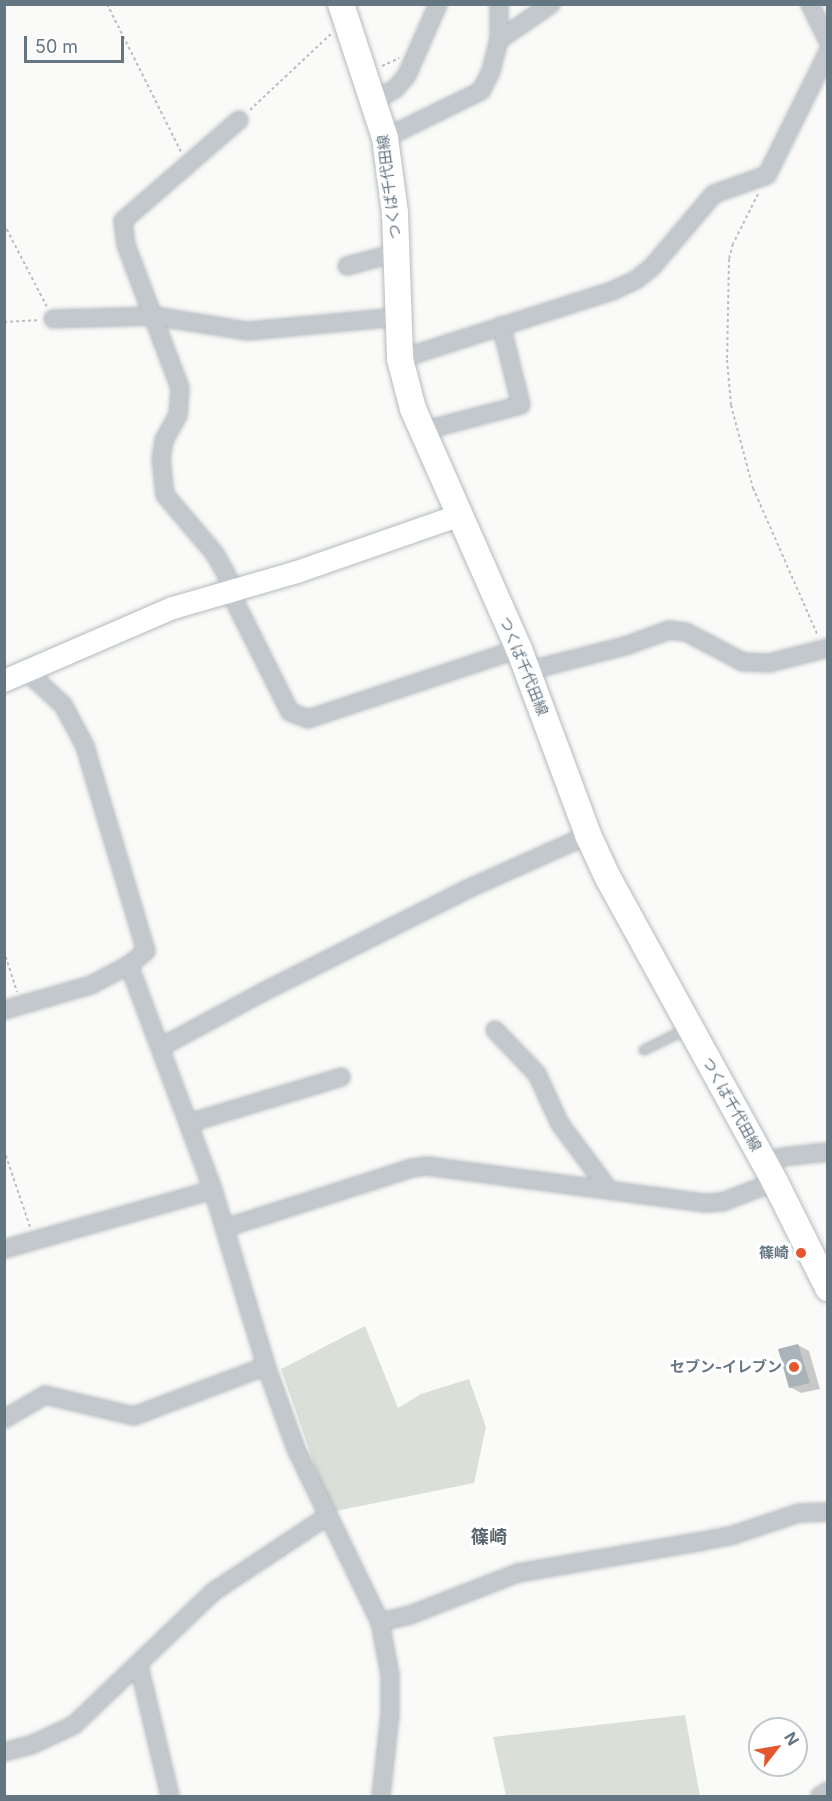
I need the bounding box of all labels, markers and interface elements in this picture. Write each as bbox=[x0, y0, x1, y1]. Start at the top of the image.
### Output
scale bar bbox=[27, 24, 128, 62]
text: 50 m bbox=[35, 36, 78, 57]
street label: つくば千代田線 bbox=[374, 134, 404, 240]
street label: つくば千代田線 bbox=[496, 614, 552, 718]
street label: つくば千代田線 bbox=[699, 1054, 765, 1154]
place label: 篠崎 bbox=[759, 1244, 789, 1262]
marker: 篠崎 bbox=[794, 1246, 808, 1260]
place label: セブン-イレブン bbox=[670, 1358, 782, 1376]
marker: セブン-イレブン bbox=[787, 1360, 801, 1374]
district label: 篠崎 bbox=[471, 1526, 507, 1548]
north arrow bbox=[748, 1717, 808, 1777]
text: N bbox=[780, 1728, 803, 1749]

